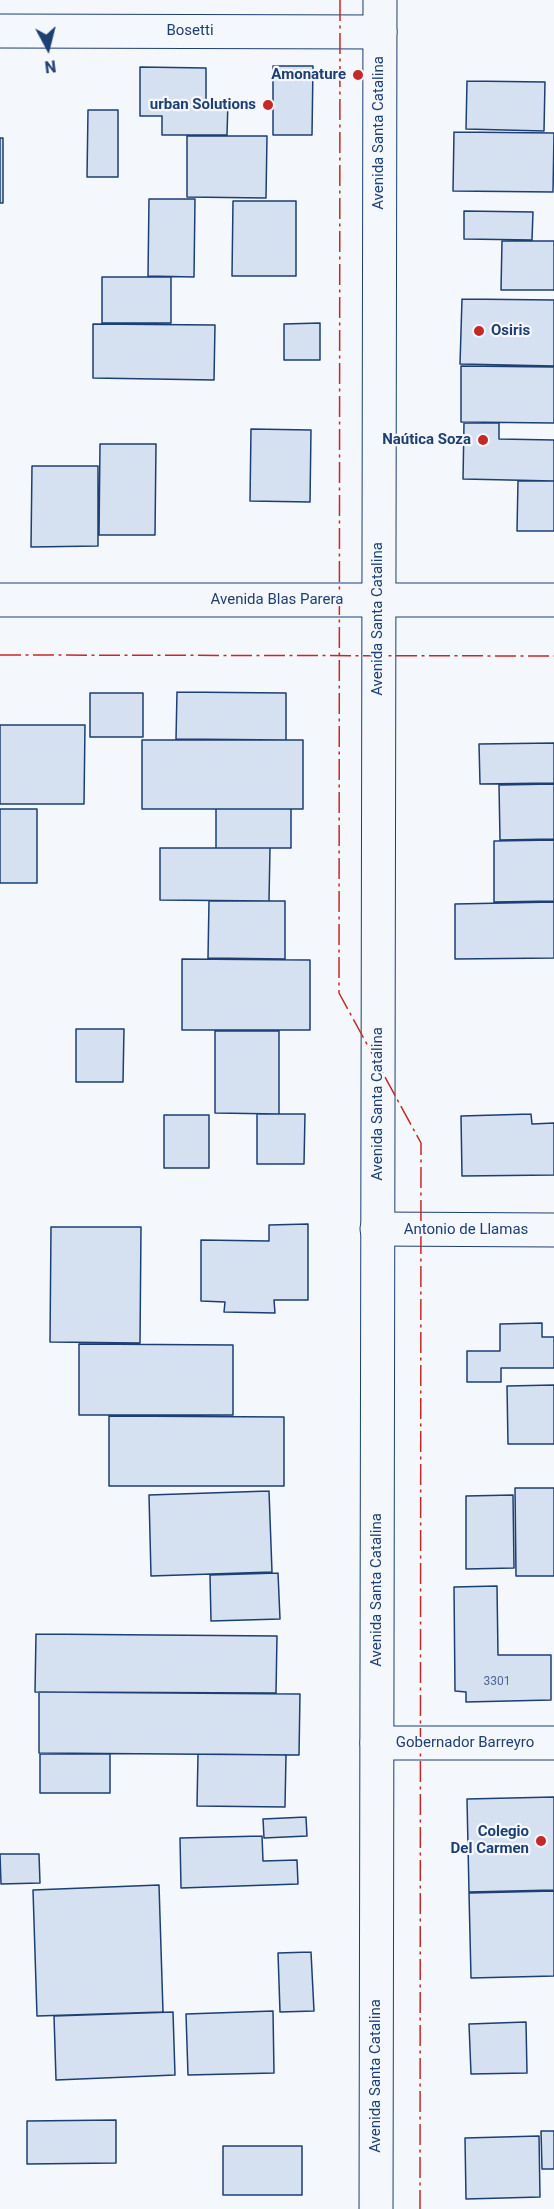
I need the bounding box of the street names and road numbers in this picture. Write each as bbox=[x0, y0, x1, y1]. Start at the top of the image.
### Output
street label: Bosetti bbox=[166, 22, 214, 40]
street label: Avenida Santa Catalina bbox=[370, 56, 388, 210]
street label: Avenida Santa Catalina bbox=[369, 542, 387, 696]
street label: Avenida Blas Parera bbox=[211, 591, 343, 609]
street label: Avenida Santa Catalina bbox=[369, 1027, 387, 1181]
street label: Antonio de Llamas bbox=[404, 1221, 528, 1239]
street label: Avenida Santa Catalina bbox=[368, 1513, 386, 1667]
street label: Gobernador Barreyro bbox=[396, 1734, 534, 1752]
street label: Avenida Santa Catalina bbox=[367, 1999, 385, 2153]

